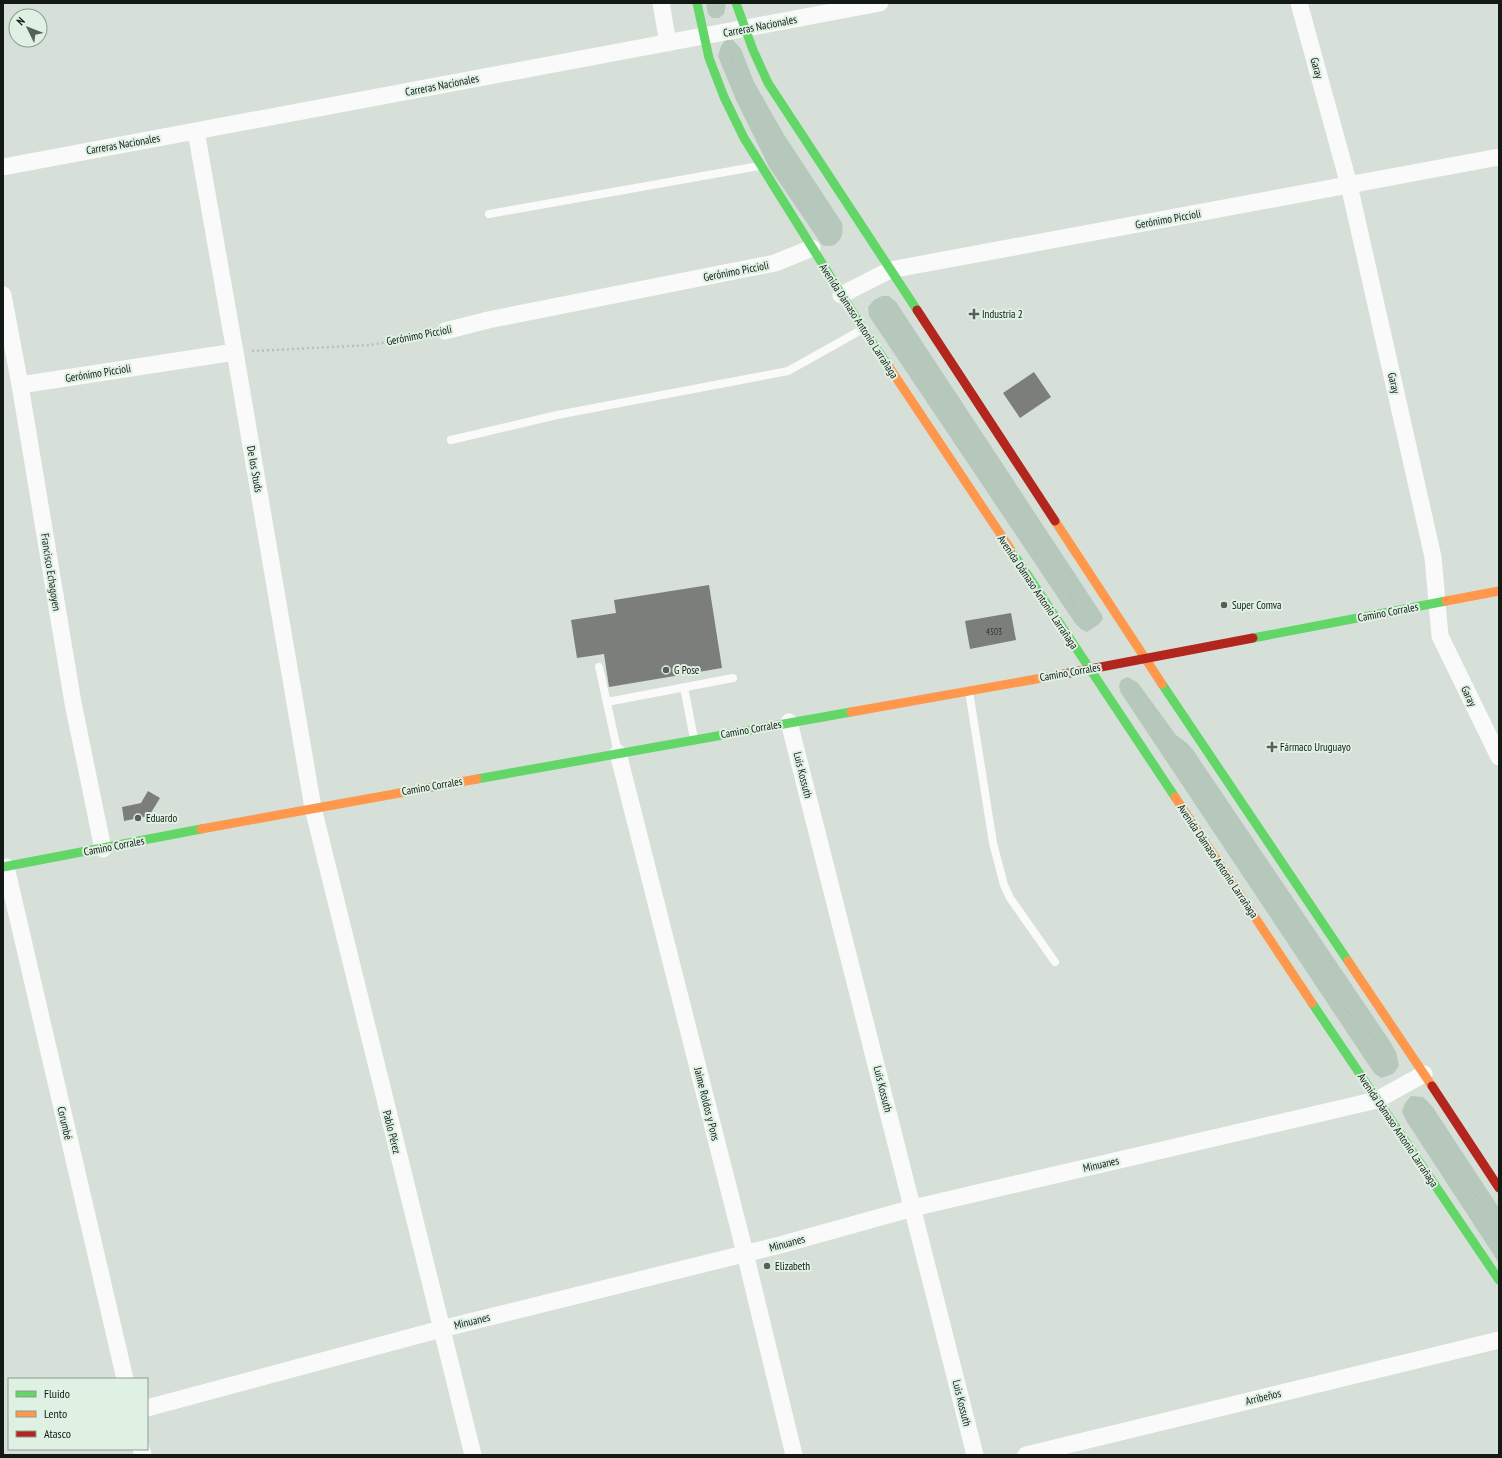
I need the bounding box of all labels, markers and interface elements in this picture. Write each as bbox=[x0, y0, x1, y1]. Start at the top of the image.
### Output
north arrow bbox=[8, 8, 48, 48]
street label: Carreras Nacionales bbox=[722, 12, 798, 40]
text: N bbox=[14, 14, 28, 28]
street label: Garay bbox=[1307, 56, 1327, 81]
street label: Carreras Nacionales bbox=[404, 71, 480, 99]
street label: Carreras Nacionales bbox=[85, 131, 161, 157]
street label: Gerónimo Piccioli bbox=[1134, 206, 1202, 232]
street label: Gerónimo Piccioli bbox=[702, 258, 770, 284]
street label: Avenida Dámaso Antonio Larrañaga bbox=[817, 261, 901, 381]
place label: Industria 2 bbox=[982, 307, 1023, 321]
marker: Industria 2 bbox=[969, 309, 979, 319]
street label: Gerónimo Piccioli bbox=[385, 322, 453, 348]
street label: Gerónimo Piccioli bbox=[64, 361, 132, 385]
street label: Garay bbox=[1385, 371, 1403, 396]
street label: De los Studs bbox=[244, 445, 266, 494]
street label: Francisco Echagoyen bbox=[38, 532, 64, 612]
street label: Avenida Dámaso Antonio Larrañaga bbox=[995, 532, 1081, 652]
place label: Super Comva bbox=[1232, 598, 1281, 612]
street label: Camino Corrales bbox=[1356, 599, 1420, 625]
marker: Super Comva bbox=[1219, 600, 1229, 610]
house number: 4503 bbox=[986, 626, 1002, 637]
street label: Camino Corrales bbox=[1039, 660, 1102, 684]
place label: G Pose bbox=[674, 663, 700, 677]
marker: G Pose bbox=[661, 665, 671, 675]
street label: Garay bbox=[1458, 683, 1480, 709]
street label: Camino Corrales bbox=[720, 717, 783, 741]
place label: Fármaco Uruguayo bbox=[1280, 740, 1351, 754]
marker: Fármaco Uruguayo bbox=[1267, 742, 1277, 752]
street label: Luis Kossuth bbox=[790, 750, 816, 800]
street label: Camino Corrales bbox=[401, 774, 464, 798]
street label: Avenida Dámaso Antonio Larrañaga bbox=[1175, 801, 1261, 921]
place label: Eduardo bbox=[146, 811, 177, 825]
marker: Eduardo bbox=[133, 813, 143, 823]
street label: Camino Corrales bbox=[82, 833, 146, 859]
street label: Luis Kossuth bbox=[870, 1064, 896, 1114]
street label: Jaime Roldos y Pons bbox=[691, 1065, 723, 1142]
street label: Avenida Dámaso Antonio Larrañaga bbox=[1355, 1070, 1441, 1190]
street label: Corumbé bbox=[54, 1105, 76, 1141]
street label: Pablo Pérez bbox=[380, 1109, 404, 1155]
street label: Minuanes bbox=[1082, 1153, 1121, 1175]
street label: Minuanes bbox=[768, 1231, 807, 1254]
place label: Elizabeth bbox=[775, 1259, 810, 1273]
marker: Elizabeth bbox=[762, 1261, 772, 1271]
street label: Minuanes bbox=[453, 1310, 492, 1332]
legend bbox=[8, 1378, 148, 1450]
street label: Luis Kossuth bbox=[949, 1378, 975, 1428]
text: Fluido bbox=[44, 1386, 70, 1401]
street label: Arribeños bbox=[1244, 1386, 1283, 1408]
text: Lento bbox=[44, 1406, 67, 1421]
text: Atasco bbox=[44, 1426, 71, 1441]

